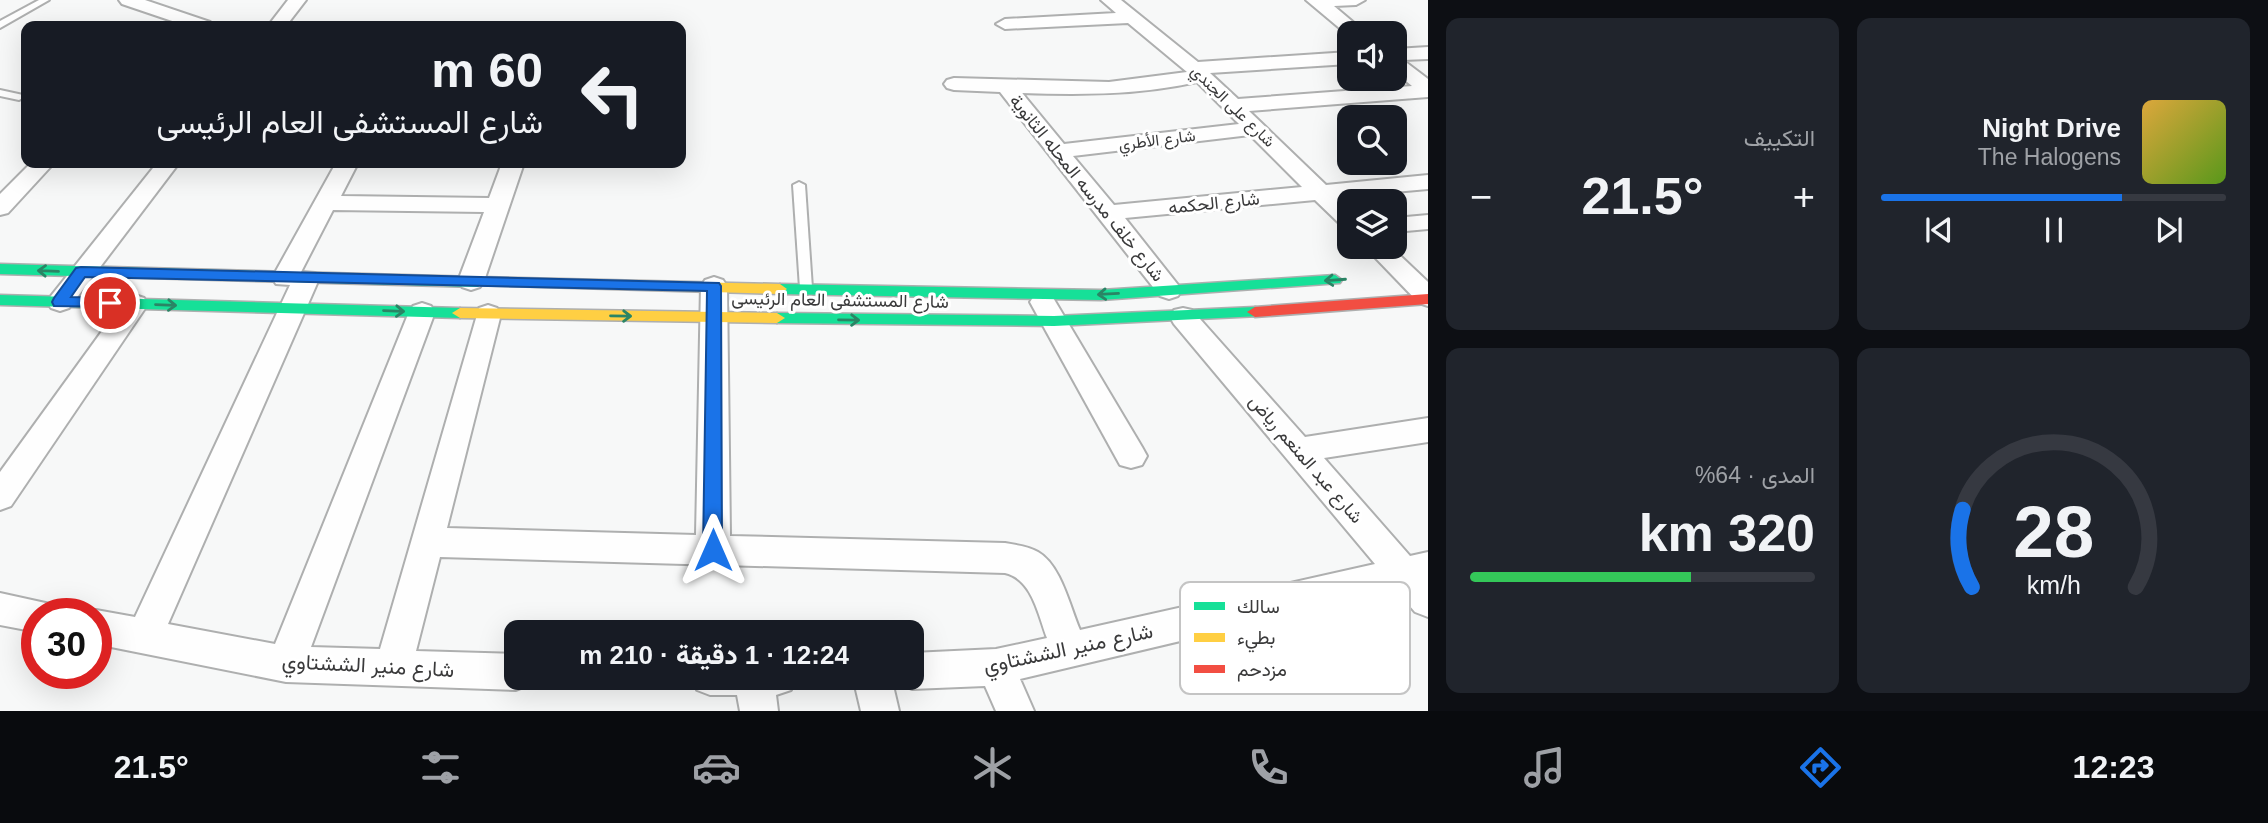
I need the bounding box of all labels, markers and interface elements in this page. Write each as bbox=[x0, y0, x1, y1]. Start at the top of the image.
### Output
map controls bbox=[1337, 21, 1407, 259]
button: sound bbox=[1337, 21, 1407, 91]
text: 60 m bbox=[431, 43, 543, 97]
icon: left bbox=[567, 49, 658, 140]
street label: شارع على الجندي bbox=[1184, 62, 1278, 154]
street label: شارع خلف مدرسه المحله الثانوية bbox=[1004, 91, 1168, 287]
text: شارع المستشفى العام الرئيسى bbox=[156, 104, 543, 140]
button: search bbox=[1337, 105, 1407, 175]
text: Night Drive bbox=[1982, 113, 2121, 143]
text: التكييف bbox=[1744, 125, 1815, 151]
street label: شارع الأطري bbox=[1118, 127, 1197, 158]
text: The Halogens bbox=[1978, 144, 2121, 170]
text: 21.5° bbox=[1581, 167, 1704, 225]
text: − bbox=[1470, 176, 1492, 218]
text: + bbox=[1793, 176, 1815, 218]
street label: شارع الحكمه bbox=[1167, 188, 1261, 220]
button: layers bbox=[1337, 189, 1407, 259]
icon: previous bbox=[1920, 211, 1958, 249]
icon: pause bbox=[2035, 211, 2073, 249]
icon: next bbox=[2150, 211, 2188, 249]
one-way arrow bbox=[37, 264, 60, 277]
pin bbox=[80, 273, 140, 333]
one-way arrow bbox=[1324, 273, 1347, 286]
icon: arrive bbox=[91, 284, 129, 322]
one-way arrow bbox=[1097, 287, 1120, 300]
street label: شارع المستشفى العام الرئيسى bbox=[731, 288, 949, 314]
one-way arrow bbox=[154, 298, 177, 312]
one-way arrow bbox=[382, 305, 405, 318]
one-way arrow bbox=[609, 310, 632, 323]
one-way arrow bbox=[837, 313, 860, 326]
street label: شارع عبد المنعم رياض bbox=[1244, 391, 1367, 528]
text: المدى · 64% bbox=[1695, 462, 1815, 488]
text: 28 bbox=[2013, 491, 2094, 572]
text: 320 km bbox=[1639, 504, 1815, 562]
position arrow bbox=[676, 513, 750, 587]
text: km/h bbox=[2026, 570, 2081, 598]
legend bbox=[1180, 582, 1410, 694]
text: سالك bbox=[1237, 596, 1280, 617]
speed limit sign: 30 bbox=[21, 598, 112, 689]
street label: شارع منير الششتاوي bbox=[981, 619, 1156, 683]
text: بطيء bbox=[1237, 627, 1275, 653]
text: 12:24 · 1 دقيقة · 210 m bbox=[579, 640, 849, 670]
street label: شارع منير الششتاوي bbox=[281, 649, 455, 687]
text: مزدحم bbox=[1237, 659, 1287, 682]
icon: filters bbox=[416, 743, 465, 792]
icon: car bbox=[692, 743, 741, 792]
icon: climate bbox=[968, 743, 1017, 792]
icon: phone bbox=[1244, 743, 1293, 792]
icon: music bbox=[1520, 743, 1569, 792]
icon: directions bbox=[1796, 743, 1845, 792]
text: 21.5° bbox=[114, 749, 189, 785]
text: 12:23 bbox=[2073, 749, 2154, 785]

